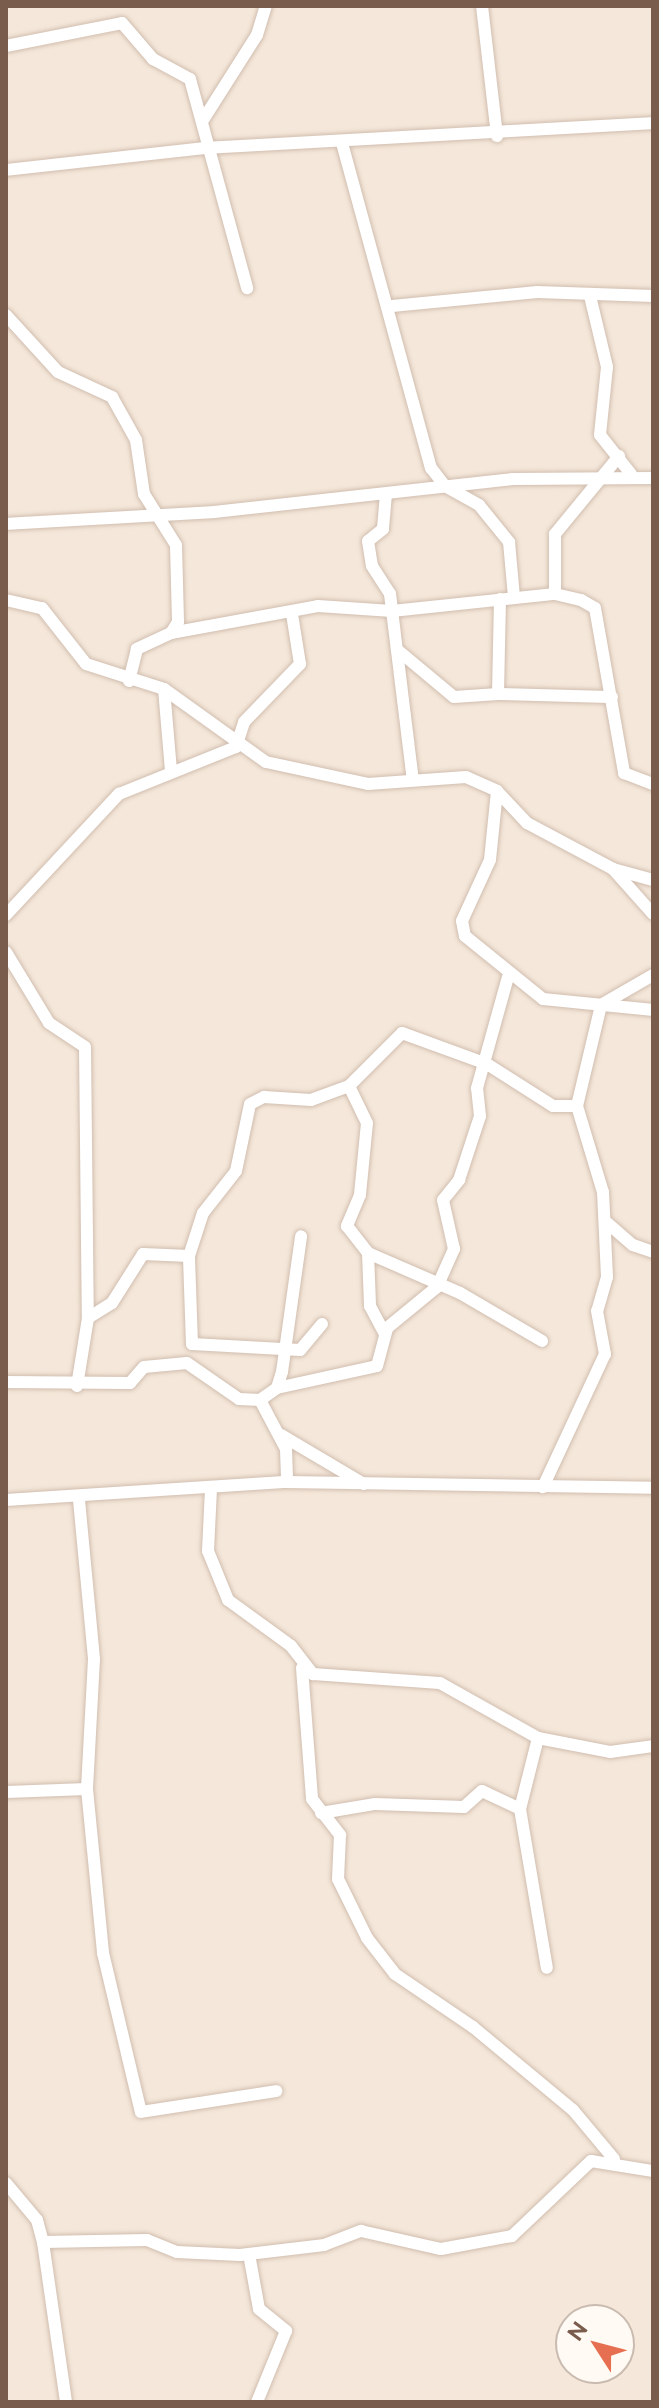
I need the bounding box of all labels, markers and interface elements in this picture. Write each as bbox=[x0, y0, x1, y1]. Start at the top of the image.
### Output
north arrow bbox=[555, 2304, 635, 2384]
text: N bbox=[562, 2317, 593, 2346]

